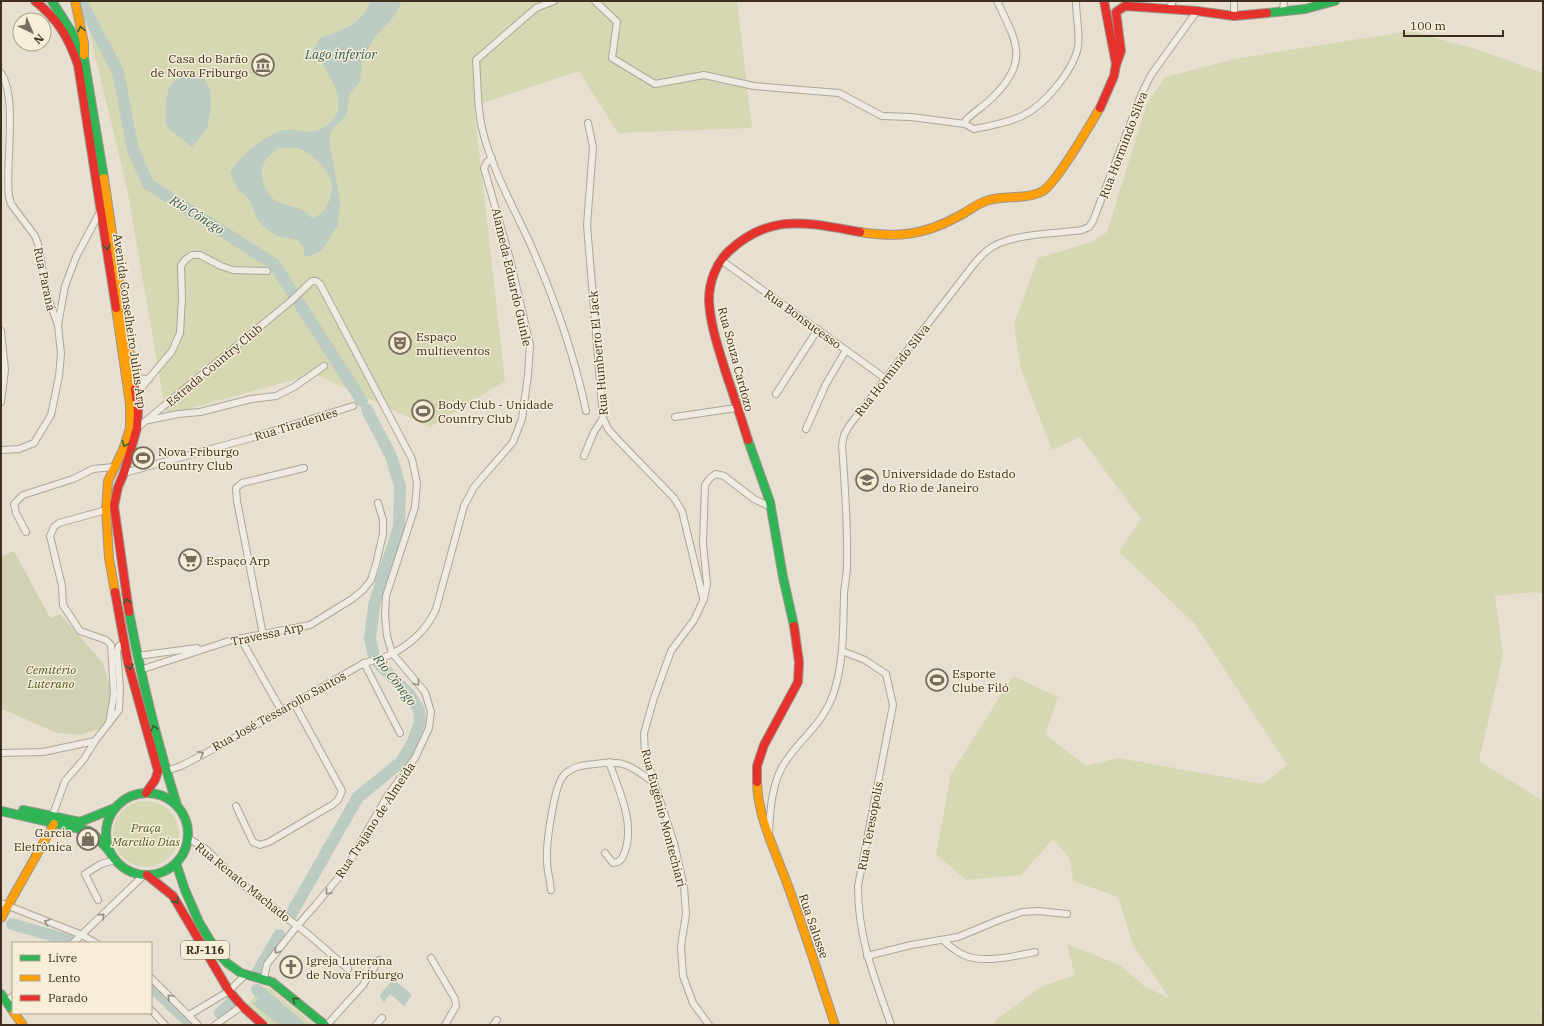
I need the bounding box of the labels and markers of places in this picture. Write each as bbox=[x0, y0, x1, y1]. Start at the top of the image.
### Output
place label: Casa do Barão de Nova Friburgo bbox=[151, 51, 248, 80]
museum icon: Casa do Barão de Nova Friburgo bbox=[250, 52, 276, 78]
place label: Espaço multieventos bbox=[416, 329, 490, 358]
theatre icon: Espaço multieventos bbox=[387, 330, 413, 356]
place label: Body Club - Unidade Country Club bbox=[438, 397, 554, 426]
sports icon: Body Club - Unidade Country Club bbox=[410, 398, 436, 424]
place label: Nova Friburgo Country Club bbox=[158, 444, 239, 473]
sports icon: Nova Friburgo Country Club bbox=[130, 445, 156, 471]
place label: Universidade do Estado do Rio de Janeiro bbox=[882, 466, 1016, 495]
school or university icon: Universidade do Estado do Rio de Janeiro bbox=[854, 467, 880, 493]
supermarket icon: Espaço Arp bbox=[177, 547, 203, 573]
place label: Espaço Arp bbox=[206, 553, 270, 568]
place label: Esporte Clube Filó bbox=[952, 666, 1009, 695]
sports icon: Esporte Clube Filó bbox=[924, 667, 950, 693]
place label: Garcia Eletrônica bbox=[14, 825, 72, 854]
shop icon: Garcia Eletrônica bbox=[75, 826, 101, 852]
place label: Igreja Luterana de Nova Friburgo bbox=[306, 953, 404, 982]
church icon: Igreja Luterana de Nova Friburgo bbox=[278, 954, 304, 980]

